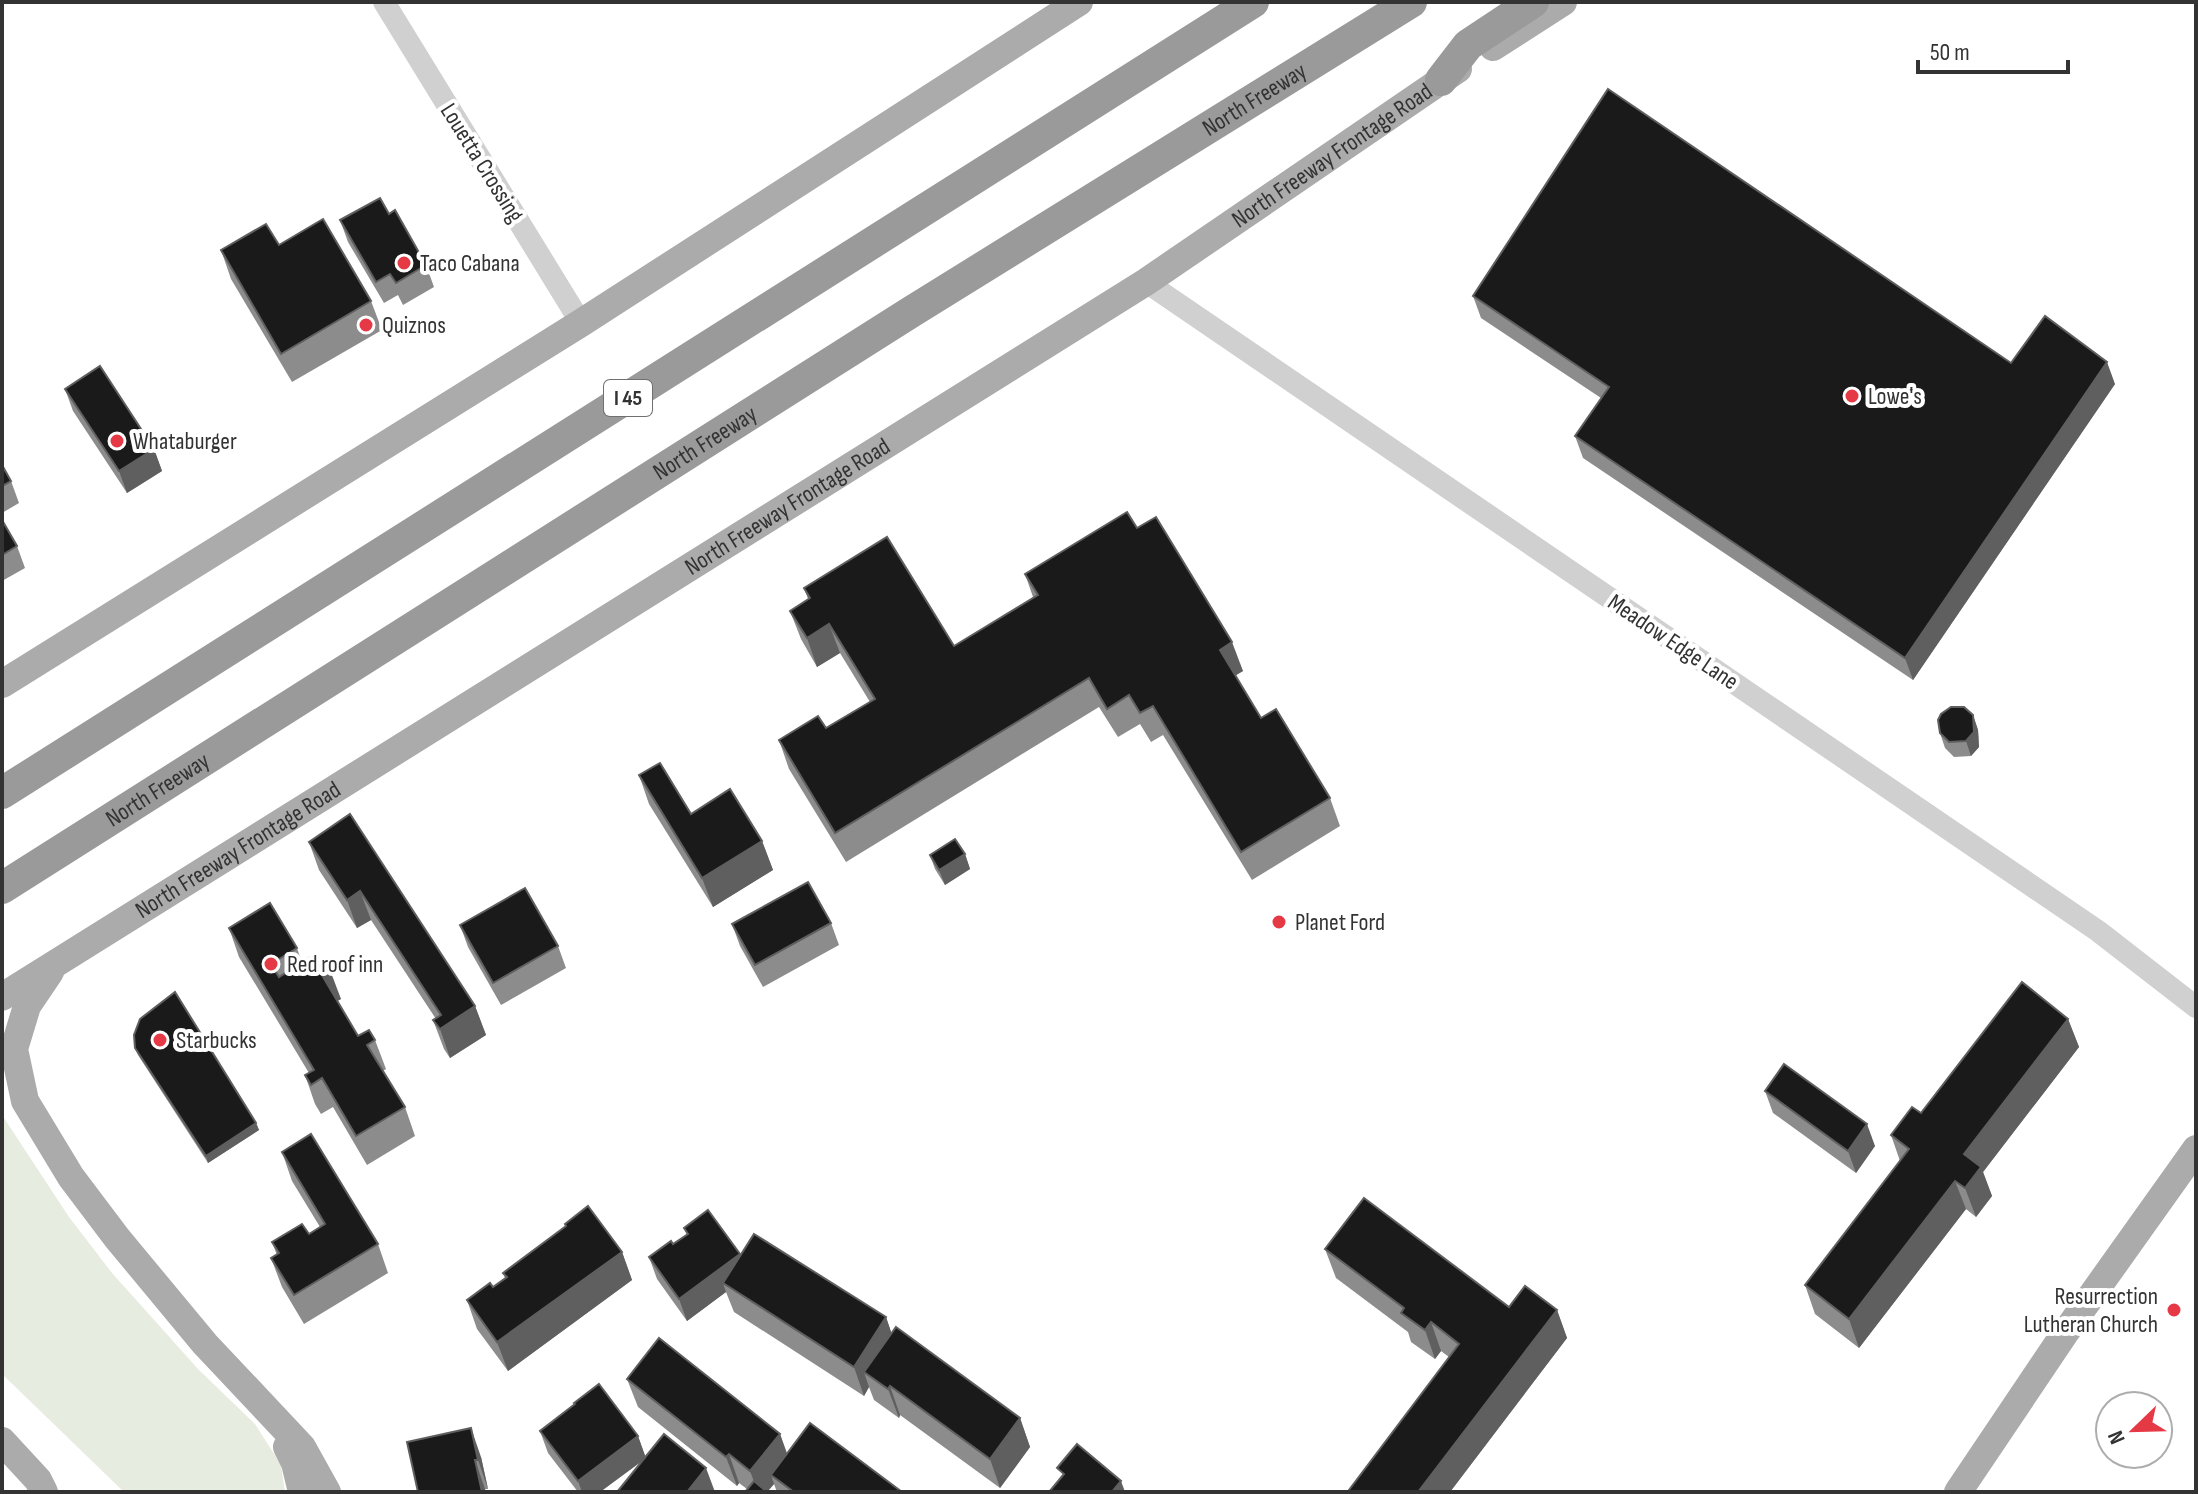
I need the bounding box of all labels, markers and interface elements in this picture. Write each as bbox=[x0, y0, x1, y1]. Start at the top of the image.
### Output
scale bar bbox=[1918, 24, 2068, 74]
text: 50 m bbox=[1930, 38, 1970, 67]
street label: North Freeway bbox=[1197, 56, 1312, 142]
street label: North Freeway Frontage Road bbox=[1226, 77, 1438, 234]
street label: Louetta Crossing bbox=[434, 98, 530, 228]
place label: Taco Cabana bbox=[420, 249, 520, 278]
marker: Taco Cabana bbox=[395, 254, 413, 272]
place label: Quiznos bbox=[382, 311, 446, 340]
marker: Quiznos bbox=[357, 316, 375, 334]
road number: I 45 bbox=[604, 380, 652, 416]
place label: Lowe's bbox=[1868, 382, 1922, 411]
marker: Lowe's bbox=[1843, 387, 1861, 405]
street label: North Freeway bbox=[648, 399, 762, 486]
place label: Whataburger bbox=[133, 427, 237, 456]
street label: North Freeway Frontage Road bbox=[679, 431, 895, 581]
marker: Whataburger bbox=[108, 432, 126, 450]
street label: Meadow Edge Lane bbox=[1602, 588, 1744, 696]
street label: North Freeway bbox=[100, 746, 215, 833]
street label: North Freeway Frontage Road bbox=[130, 775, 346, 925]
place label: Planet Ford bbox=[1295, 908, 1385, 937]
marker: Planet Ford bbox=[1270, 913, 1288, 931]
place label: Red roof inn bbox=[287, 950, 383, 979]
marker: Red roof inn bbox=[262, 955, 280, 973]
place label: Starbucks bbox=[176, 1026, 257, 1055]
marker: Starbucks bbox=[151, 1031, 169, 1049]
place label: Resurrection Lutheran Church bbox=[2024, 1282, 2158, 1339]
marker: Resurrection Lutheran Church bbox=[2165, 1301, 2183, 1319]
north arrow bbox=[2094, 1390, 2174, 1470]
text: N bbox=[2102, 1427, 2132, 1448]

